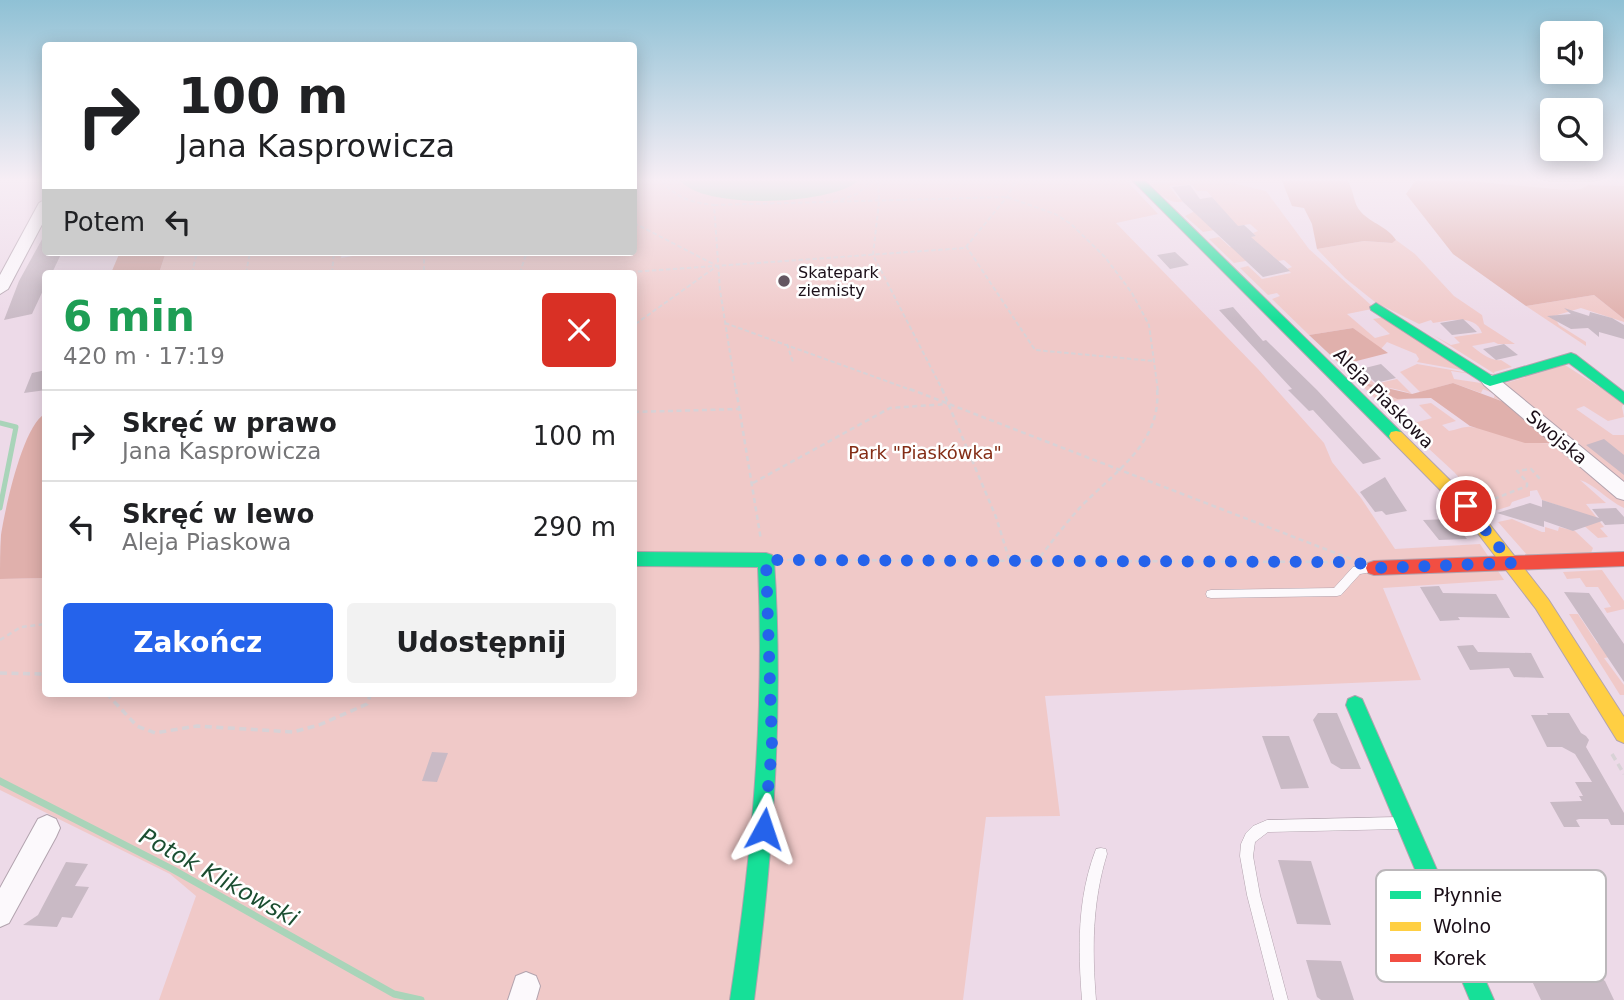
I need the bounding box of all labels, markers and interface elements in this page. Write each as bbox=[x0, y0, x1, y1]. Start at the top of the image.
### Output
map controls bbox=[1540, 21, 1603, 161]
button: sound bbox=[1540, 21, 1603, 84]
text: 100 m bbox=[178, 68, 348, 125]
icon: right bbox=[63, 70, 154, 161]
button: search bbox=[1540, 98, 1603, 161]
text: Jana Kasprowicza bbox=[178, 127, 455, 165]
icon: left bbox=[159, 203, 197, 241]
text: Potem bbox=[63, 207, 145, 237]
place label: Skatepark ziemisty bbox=[798, 263, 880, 300]
marker: Skatepark ziemisty bbox=[776, 273, 792, 289]
text: 6 min bbox=[63, 292, 195, 341]
button: close bbox=[542, 293, 616, 367]
text: 420 m · 17:19 bbox=[63, 343, 225, 369]
street label: Aleja Piaskowa bbox=[1330, 344, 1438, 452]
street label: Swojska bbox=[1522, 406, 1592, 468]
text: Skręć w prawo bbox=[122, 408, 337, 438]
icon: right bbox=[63, 417, 101, 455]
text: 100 m bbox=[533, 421, 616, 451]
text: Jana Kasprowicza bbox=[122, 438, 321, 464]
park label: Park "Piaskówka" bbox=[848, 442, 1002, 463]
pin bbox=[1436, 476, 1496, 536]
icon: arrive bbox=[1447, 487, 1485, 525]
text: Skręć w lewo bbox=[122, 499, 314, 529]
icon: left bbox=[63, 508, 101, 546]
text: 290 m bbox=[533, 512, 616, 542]
text: Aleja Piaskowa bbox=[122, 529, 291, 555]
button: Zakończ bbox=[63, 603, 333, 683]
button: Udostępnij bbox=[347, 603, 616, 683]
position arrow bbox=[727, 792, 801, 866]
water label: Potok Klikowski bbox=[135, 823, 303, 932]
legend bbox=[1376, 870, 1606, 982]
text: Płynnie bbox=[1433, 884, 1502, 906]
text: Wolno bbox=[1433, 915, 1491, 937]
text: Korek bbox=[1433, 947, 1486, 969]

